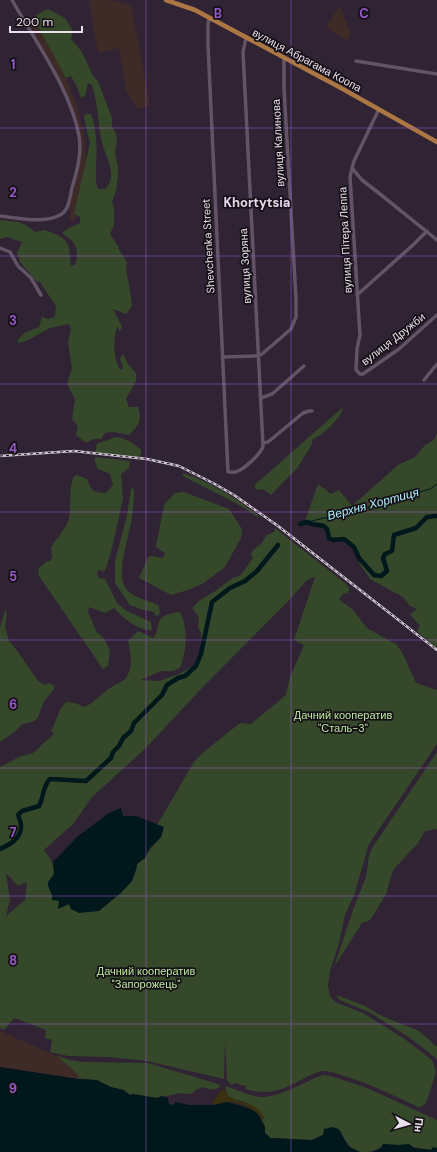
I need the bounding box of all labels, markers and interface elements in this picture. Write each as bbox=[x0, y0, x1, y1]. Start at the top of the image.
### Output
text: B bbox=[214, 5, 222, 22]
text: C bbox=[359, 5, 369, 22]
scale bar bbox=[10, 8, 82, 34]
text: 200 m bbox=[16, 14, 53, 30]
street label: вулиця Абрагама Коопа bbox=[250, 25, 365, 95]
text: 1 bbox=[11, 56, 15, 73]
street label: вулиця Калинова bbox=[269, 98, 287, 187]
text: 2 bbox=[9, 184, 17, 201]
street label: вулиця Пітера Леппа bbox=[335, 186, 355, 294]
district label: Khortytsia bbox=[224, 194, 290, 211]
street label: Shevchenka Street bbox=[199, 198, 217, 294]
street label: вулиця Зоряна bbox=[236, 227, 254, 304]
street label: вулиця Дружби bbox=[358, 310, 428, 368]
text: 3 bbox=[9, 312, 17, 329]
text: 4 bbox=[9, 440, 17, 457]
water label: Верхня Хортиця bbox=[325, 484, 421, 524]
text: 5 bbox=[9, 568, 17, 585]
text: 6 bbox=[9, 696, 17, 713]
park label: Дачний кооператив "Сталь-3" bbox=[294, 708, 392, 735]
text: 7 bbox=[10, 824, 17, 841]
text: 8 bbox=[9, 952, 17, 969]
park label: Дачний кооператив "Запорожець" bbox=[97, 964, 195, 991]
text: 9 bbox=[9, 1080, 17, 1097]
north arrow bbox=[389, 1104, 429, 1144]
text: Пн bbox=[411, 1117, 427, 1133]

